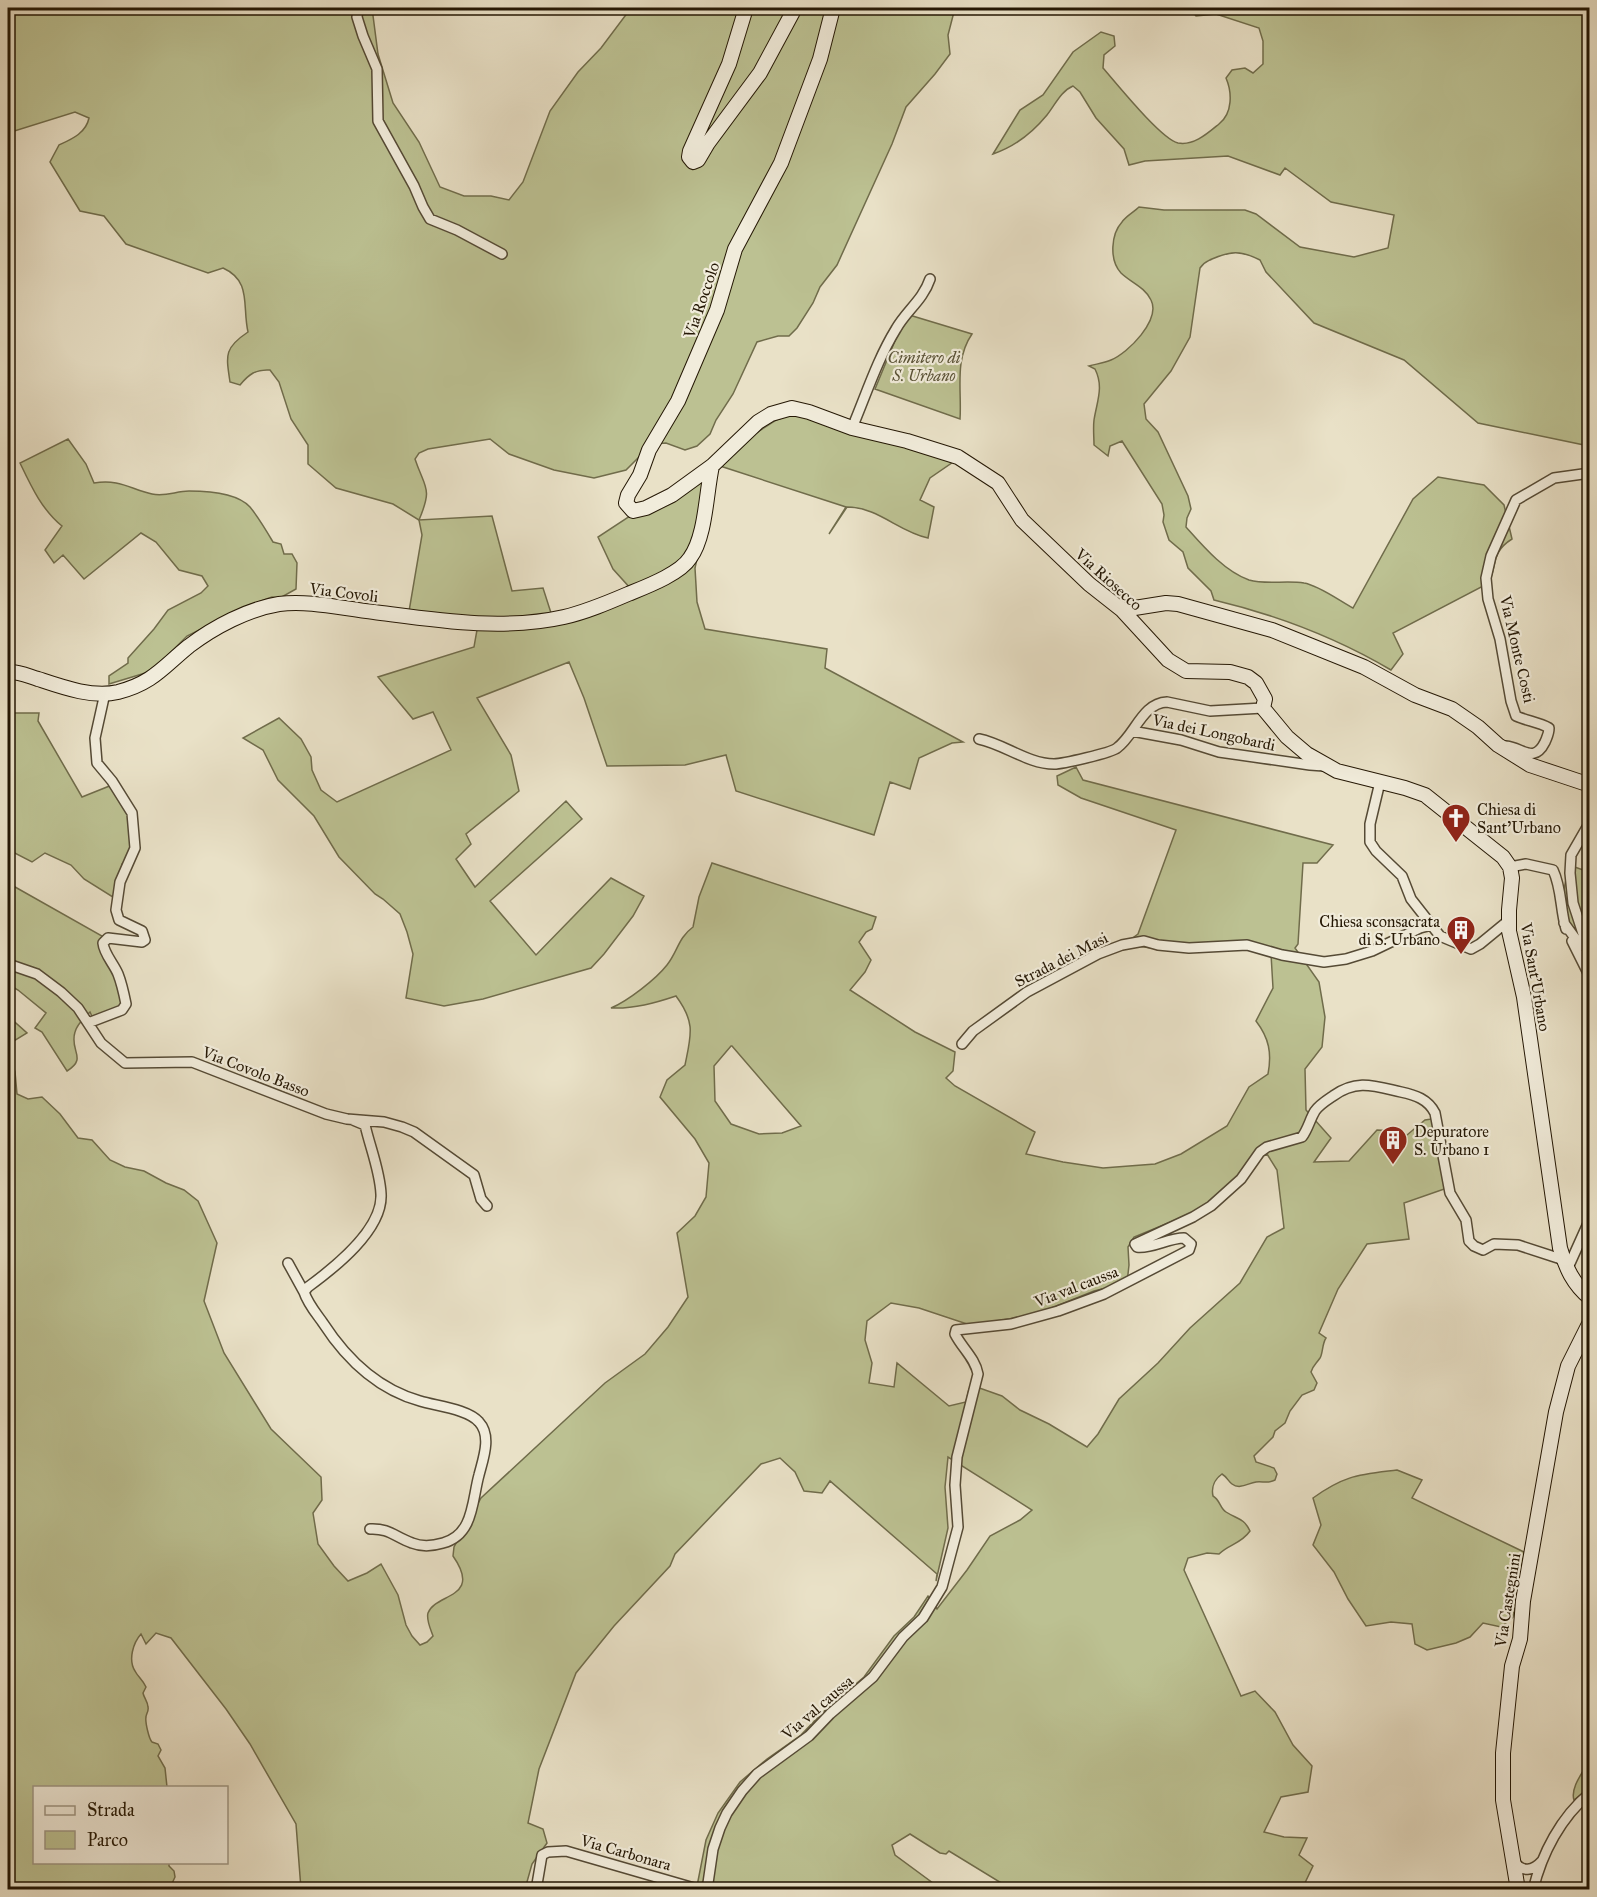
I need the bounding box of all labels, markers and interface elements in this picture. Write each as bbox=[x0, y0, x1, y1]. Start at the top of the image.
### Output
street label: Via Roccolo bbox=[679, 260, 723, 342]
park label: Cimitero di S. Urbano bbox=[888, 348, 961, 385]
street label: Via Riosecco bbox=[1070, 544, 1146, 614]
street label: Via Covoli bbox=[308, 579, 380, 606]
street label: Via Monte Costi bbox=[1496, 593, 1539, 705]
street label: Via dei Longobardi bbox=[1149, 710, 1278, 756]
place label: Chiesa di Sant'Urbano bbox=[1477, 800, 1561, 837]
church icon: Chiesa di Sant'Urbano bbox=[1440, 802, 1472, 844]
place label: Chiesa sconsacrata di S. Urbano bbox=[1319, 912, 1440, 949]
building icon: Chiesa sconsacrata di S. Urbano bbox=[1445, 914, 1477, 956]
street label: Via Sant'Urbano bbox=[1516, 921, 1554, 1033]
street label: Strada dei Masi bbox=[1012, 928, 1111, 991]
street label: Via Covolo Basso bbox=[199, 1042, 312, 1101]
place label: Depuratore S. Urbano 1 bbox=[1414, 1122, 1489, 1159]
building icon: Depuratore S. Urbano 1 bbox=[1377, 1124, 1409, 1166]
street label: Via val caussa bbox=[1031, 1262, 1121, 1312]
street label: Via Castegnini bbox=[1491, 1551, 1525, 1650]
street label: Via val caussa bbox=[777, 1671, 857, 1744]
legend bbox=[33, 1786, 228, 1864]
text: Strada bbox=[87, 1799, 135, 1821]
text: Parco bbox=[87, 1829, 128, 1851]
street label: Via Carbonara bbox=[577, 1830, 674, 1875]

